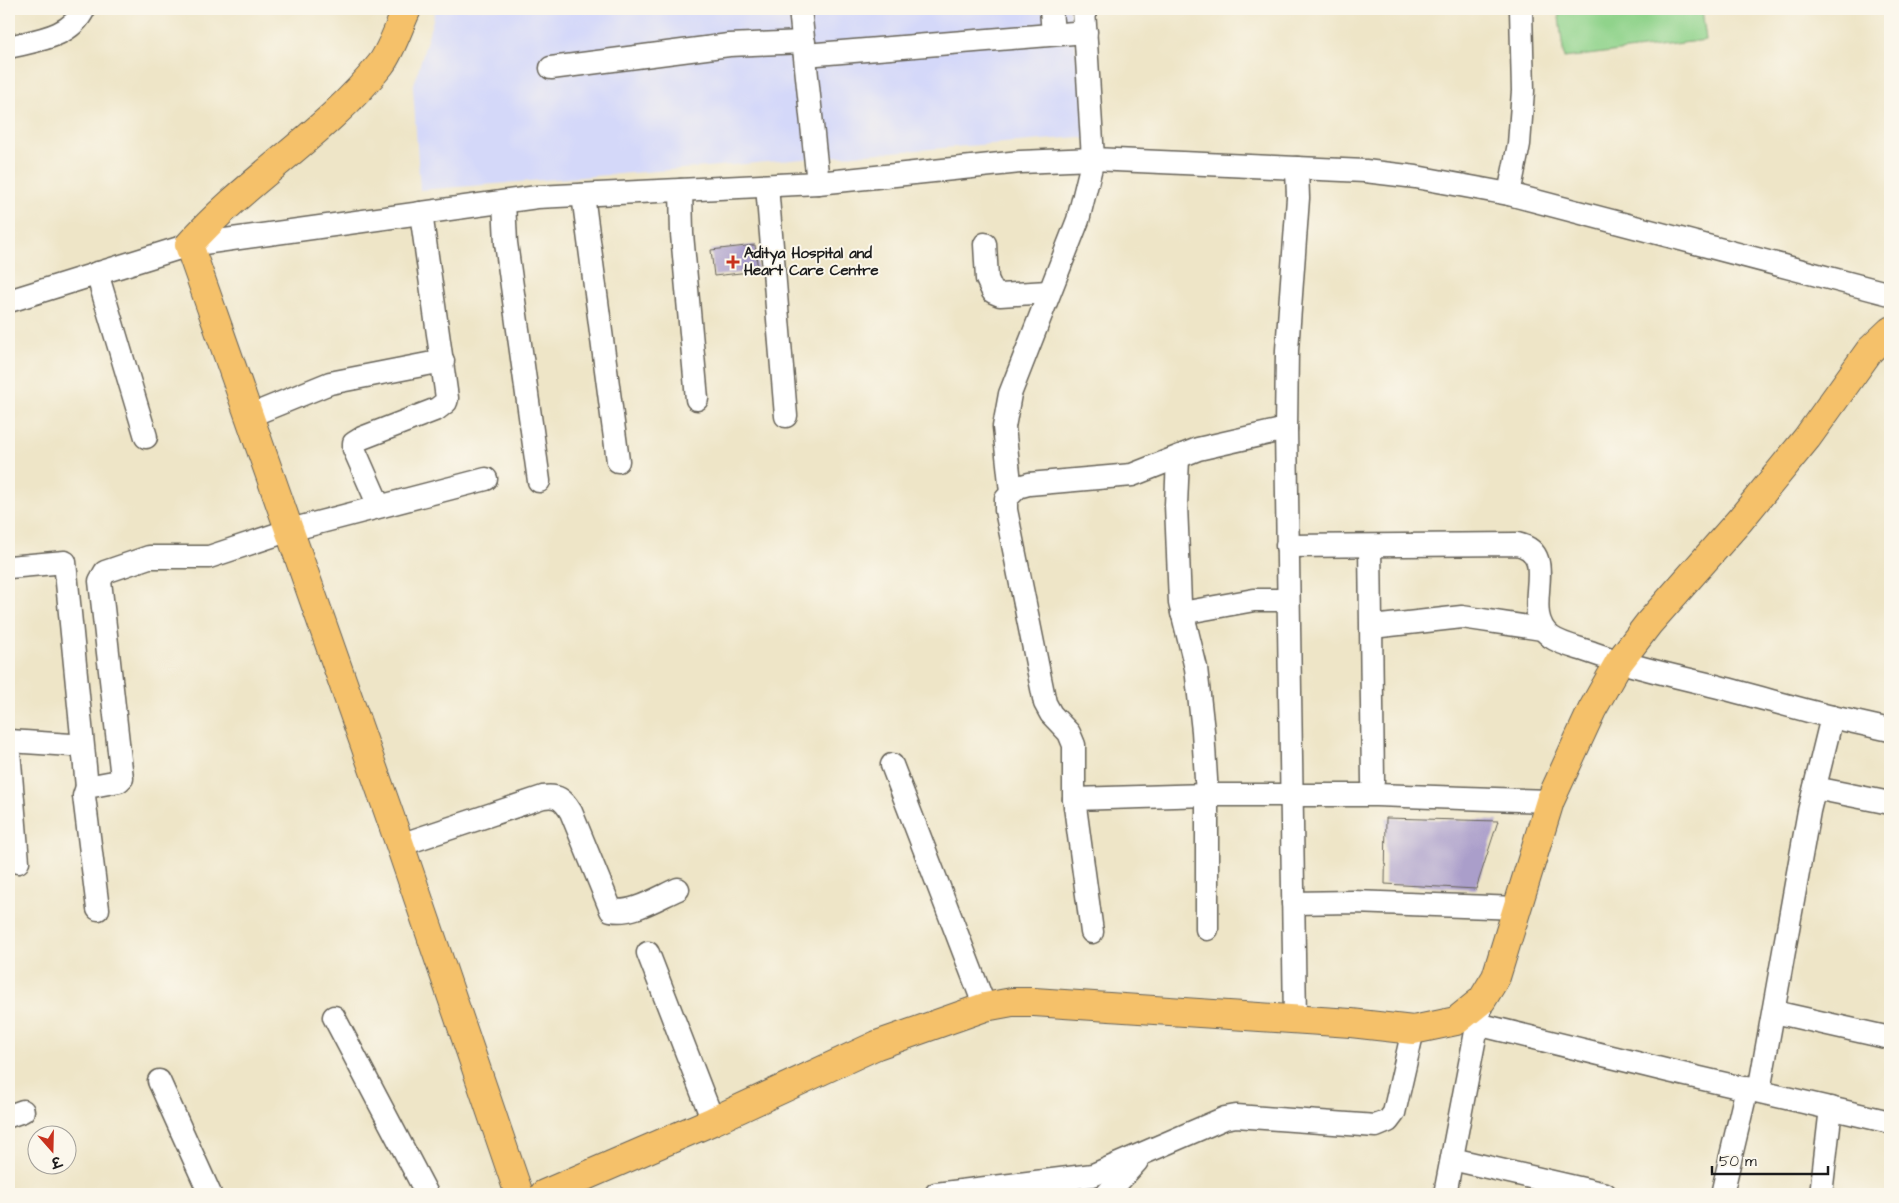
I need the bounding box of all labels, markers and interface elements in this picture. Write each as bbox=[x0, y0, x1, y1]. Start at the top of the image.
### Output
place label: Aditya Hospital and Heart Care Centre bbox=[744, 243, 879, 281]
marker: Aditya Hospital and Heart Care Centre bbox=[726, 255, 740, 269]
north arrow bbox=[28, 1126, 78, 1176]
scale bar bbox=[1712, 1143, 1828, 1175]
text: उ bbox=[47, 1150, 66, 1173]
text: 50 m bbox=[1719, 1151, 1757, 1172]

